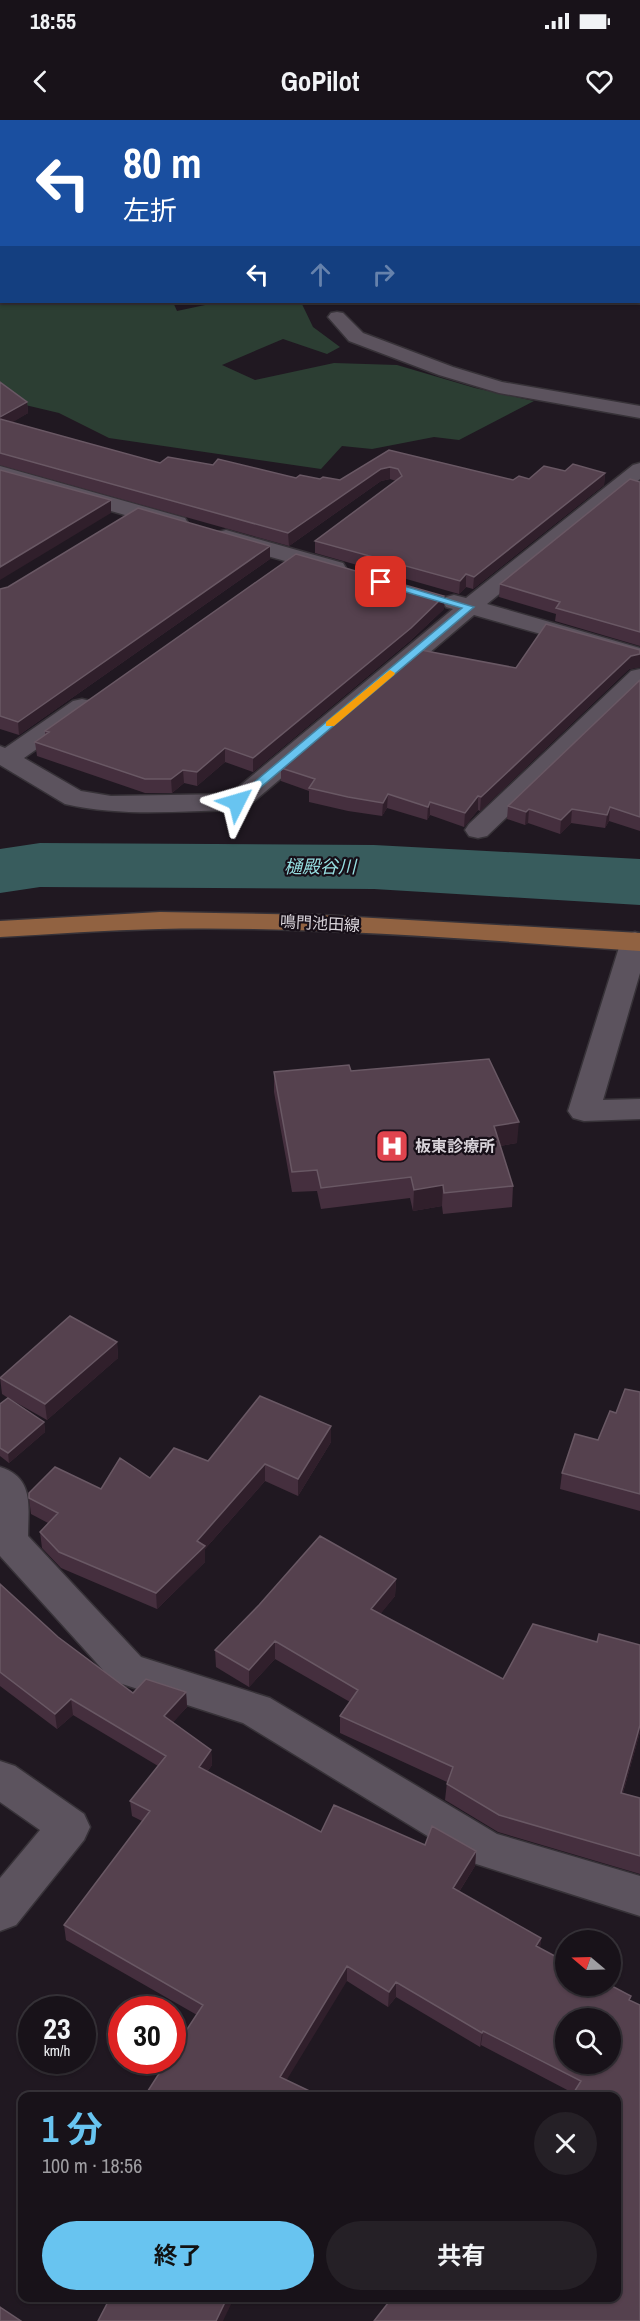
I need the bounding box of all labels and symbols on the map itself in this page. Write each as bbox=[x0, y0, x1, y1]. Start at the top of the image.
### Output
pin bbox=[355, 556, 406, 607]
position arrow bbox=[205, 770, 269, 834]
water label: 樋殿谷川 bbox=[284, 854, 358, 879]
street label: 鳴門池田線 bbox=[279, 910, 361, 936]
hospital icon: 板東診療所 bbox=[374, 1128, 410, 1164]
place label: 板東診療所 bbox=[415, 1135, 495, 1157]
north arrow bbox=[555, 1930, 621, 1996]
speed limit sign: 30 bbox=[108, 1996, 186, 2074]

